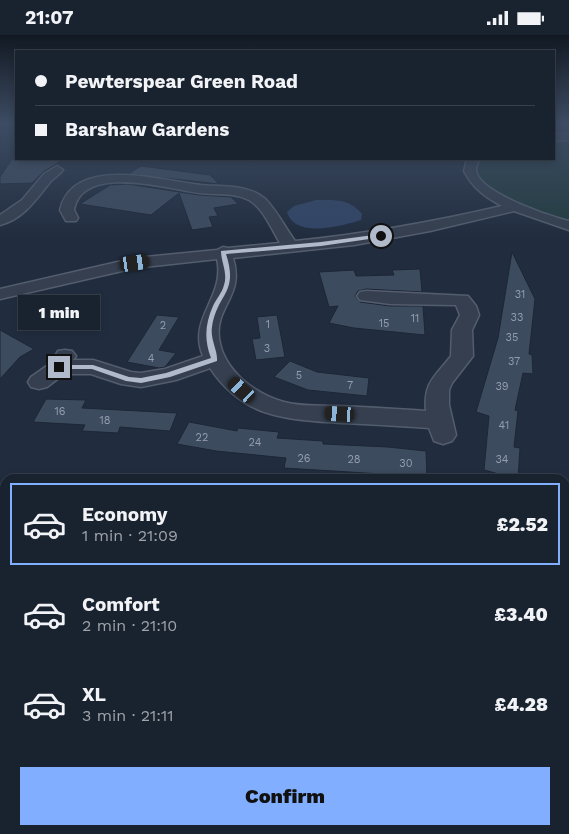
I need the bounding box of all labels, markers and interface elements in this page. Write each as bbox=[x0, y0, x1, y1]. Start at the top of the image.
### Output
text: 21:07 bbox=[25, 6, 74, 29]
text: Pewterspear Green Road bbox=[65, 70, 298, 93]
text: Barshaw Gardens bbox=[65, 118, 229, 141]
route start bbox=[370, 225, 392, 247]
car bbox=[119, 253, 150, 273]
house number: 31 bbox=[515, 288, 525, 301]
callout: 1 min bbox=[18, 295, 100, 329]
text: 1 min bbox=[38, 303, 80, 322]
house number: 33 bbox=[511, 311, 523, 324]
house number: 11 bbox=[411, 312, 419, 325]
house number: 15 bbox=[379, 317, 389, 330]
house number: 1 bbox=[266, 318, 270, 331]
house number: 2 bbox=[160, 319, 166, 332]
house number: 35 bbox=[506, 331, 518, 344]
house number: 3 bbox=[264, 342, 270, 355]
house number: 4 bbox=[148, 352, 155, 365]
house number: 37 bbox=[508, 355, 520, 368]
route end bbox=[48, 356, 70, 378]
house number: 5 bbox=[296, 369, 302, 382]
car bbox=[225, 374, 258, 406]
house number: 7 bbox=[347, 379, 353, 392]
house number: 39 bbox=[495, 380, 509, 393]
house number: 16 bbox=[55, 405, 66, 418]
car bbox=[324, 406, 355, 422]
house number: 18 bbox=[99, 414, 111, 427]
house number: 41 bbox=[499, 419, 509, 432]
house number: 22 bbox=[196, 431, 208, 444]
house number: 24 bbox=[249, 436, 262, 449]
house number: 26 bbox=[297, 452, 311, 465]
house number: 28 bbox=[347, 453, 361, 466]
house number: 34 bbox=[495, 453, 509, 466]
house number: 30 bbox=[399, 457, 413, 470]
icon: car bbox=[22, 502, 67, 547]
text: Economy bbox=[82, 503, 167, 526]
text: £2.52 bbox=[497, 513, 548, 536]
text: 1 min · 21:09 bbox=[82, 526, 178, 545]
icon: car bbox=[22, 592, 67, 637]
text: Comfort bbox=[82, 593, 160, 616]
text: £3.40 bbox=[494, 603, 548, 626]
text: 2 min · 21:10 bbox=[82, 616, 177, 635]
icon: car bbox=[22, 682, 67, 727]
text: XL bbox=[82, 683, 106, 706]
text: £4.28 bbox=[495, 693, 548, 716]
text: 3 min · 21:11 bbox=[82, 706, 174, 725]
button: Confirm bbox=[20, 767, 550, 825]

